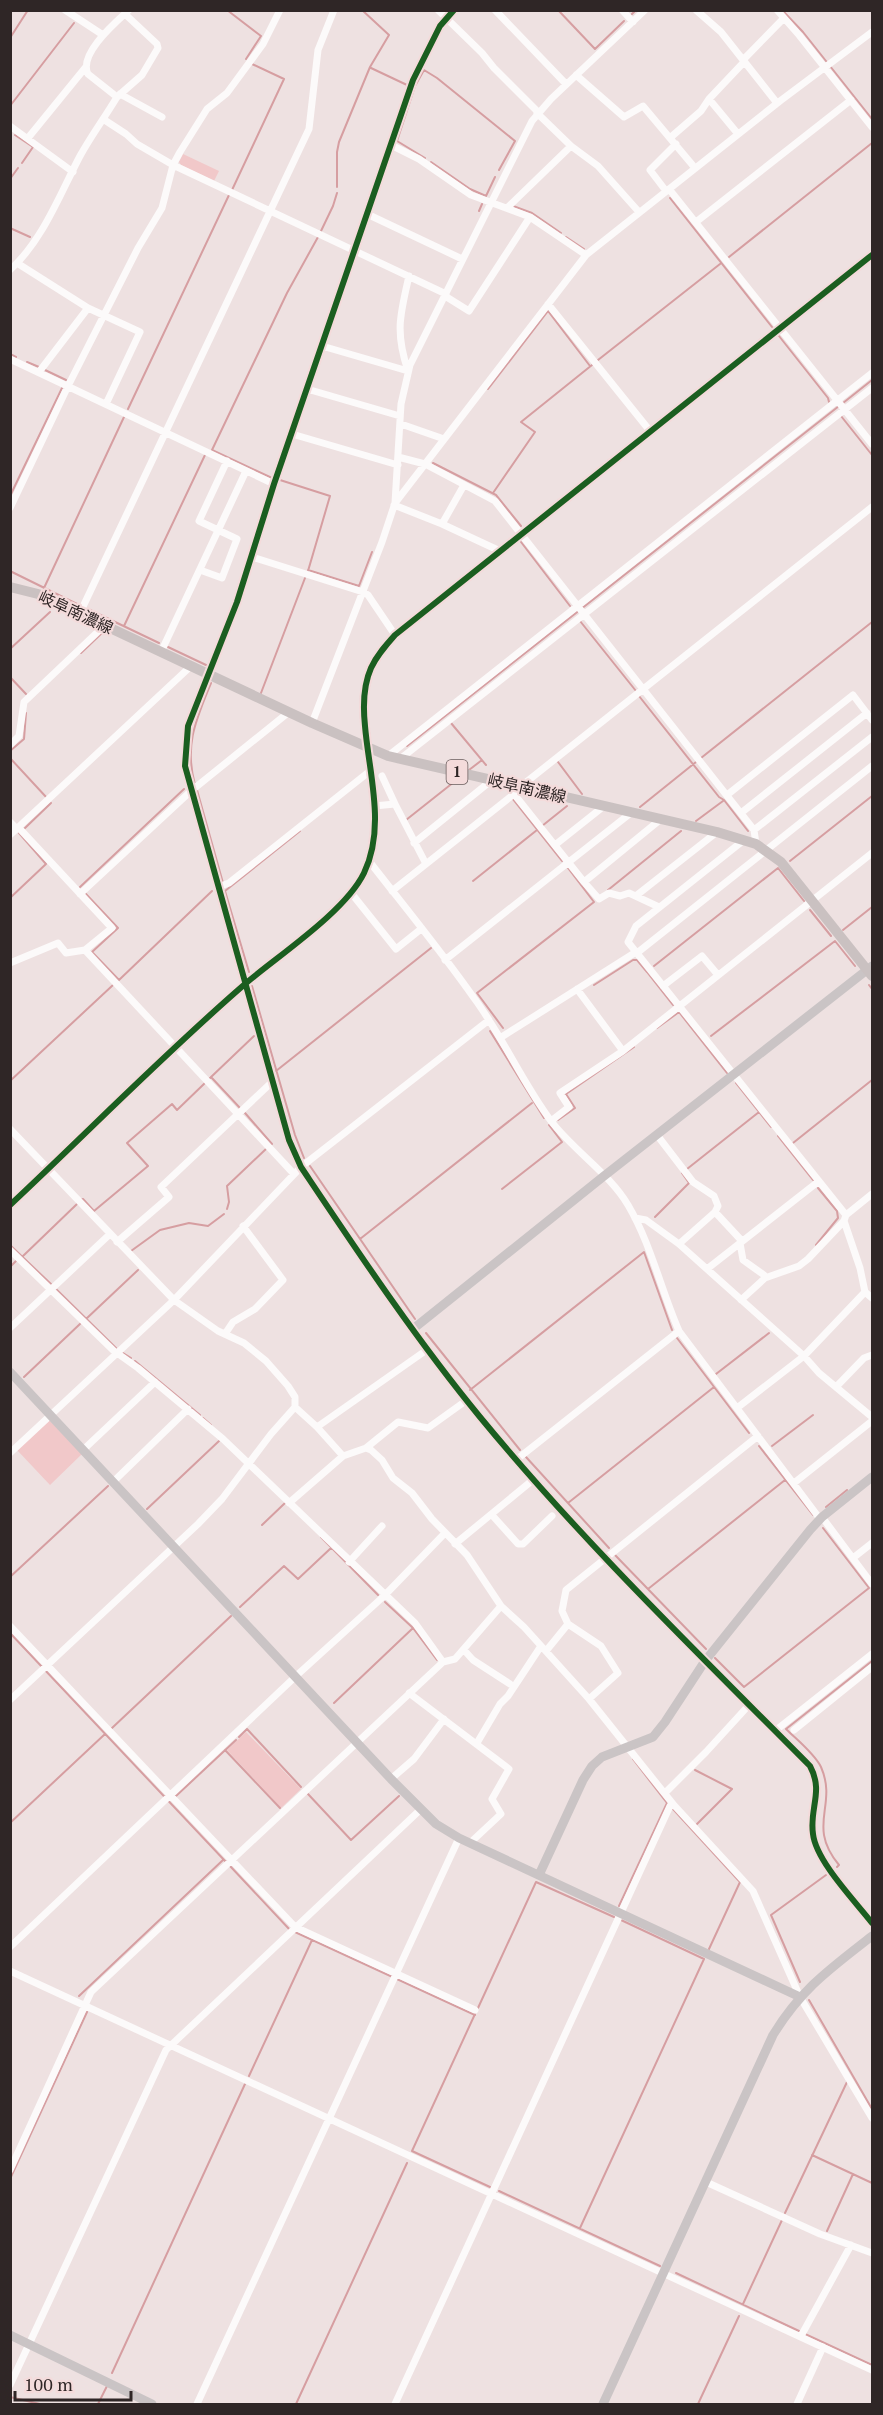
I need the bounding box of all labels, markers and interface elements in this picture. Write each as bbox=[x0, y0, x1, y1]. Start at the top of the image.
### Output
street label: 岐阜南濃線 bbox=[35, 585, 117, 639]
road number: 1 bbox=[446, 760, 468, 784]
street label: 岐阜南濃線 bbox=[486, 768, 568, 808]
scale bar bbox=[15, 2364, 130, 2402]
text: 100 m bbox=[24, 2372, 73, 2396]

